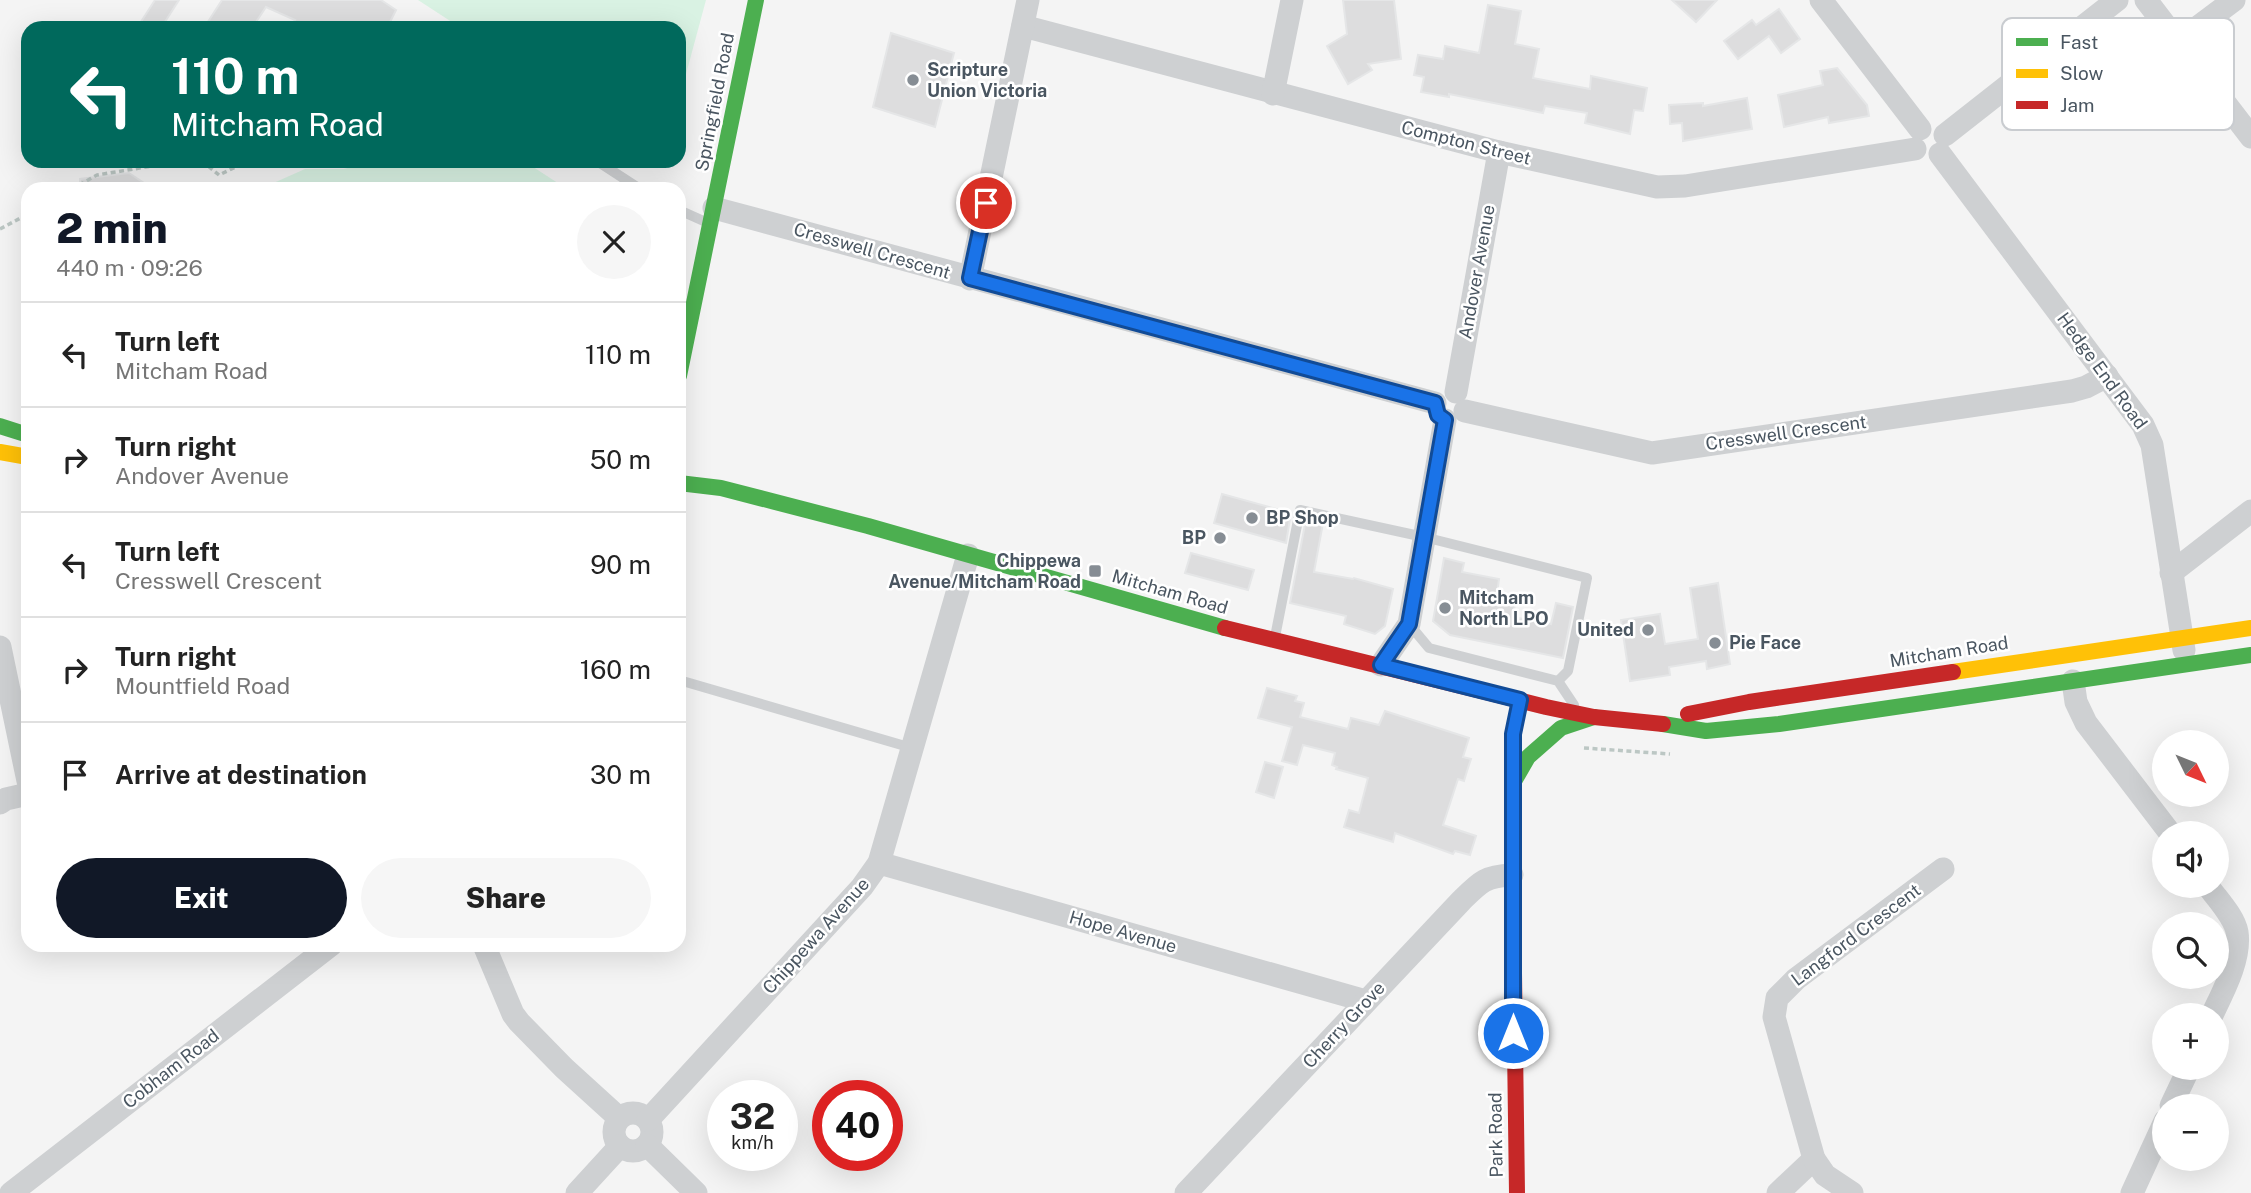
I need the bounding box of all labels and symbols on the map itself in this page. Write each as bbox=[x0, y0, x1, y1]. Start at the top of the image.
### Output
legend bbox=[2002, 18, 2234, 130]
street label: Springfield Road bbox=[691, 31, 738, 173]
text: Fast bbox=[2060, 31, 2098, 53]
place label: Scripture Union Victoria bbox=[927, 59, 1047, 101]
text: Slow bbox=[2060, 62, 2104, 84]
marker: Scripture Union Victoria bbox=[905, 72, 921, 88]
text: Jam bbox=[2060, 94, 2094, 116]
street label: Compton Street bbox=[1399, 116, 1533, 169]
pin bbox=[956, 173, 1016, 233]
street label: Andover Avenue bbox=[1454, 203, 1499, 341]
street label: Cresswell Crescent bbox=[791, 218, 953, 283]
street label: Hedge End Road bbox=[2053, 308, 2152, 433]
street label: Cresswell Crescent bbox=[1704, 411, 1868, 454]
place label: BP Shop bbox=[1266, 507, 1339, 528]
marker: BP Shop bbox=[1244, 510, 1260, 526]
place label: BP bbox=[1182, 527, 1206, 548]
marker: BP bbox=[1212, 530, 1228, 546]
place label: Chippewa Avenue/Mitcham Road bbox=[888, 550, 1081, 592]
marker: Chippewa Avenue/Mitcham Road bbox=[1087, 563, 1103, 579]
street label: Mitcham Road bbox=[1110, 565, 1231, 618]
place label: Mitcham North LPO bbox=[1459, 587, 1549, 629]
marker: Mitcham North LPO bbox=[1437, 600, 1453, 616]
place label: United bbox=[1577, 619, 1634, 640]
marker: United bbox=[1640, 622, 1656, 638]
place label: Pie Face bbox=[1729, 632, 1801, 653]
street label: Mitcham Road bbox=[1888, 632, 2010, 671]
marker: Pie Face bbox=[1707, 635, 1723, 651]
north arrow bbox=[2152, 730, 2230, 807]
street label: Chippewa Avenue bbox=[758, 873, 873, 998]
street label: Langford Crescent bbox=[1787, 879, 1925, 990]
street label: Hope Avenue bbox=[1067, 906, 1179, 957]
street label: Cherry Grove bbox=[1298, 977, 1389, 1072]
position arrow bbox=[1476, 996, 1550, 1070]
street label: Cobham Road bbox=[118, 1025, 223, 1113]
speed limit sign: 40 bbox=[812, 1080, 903, 1171]
street label: Park Road bbox=[1484, 1092, 1507, 1178]

